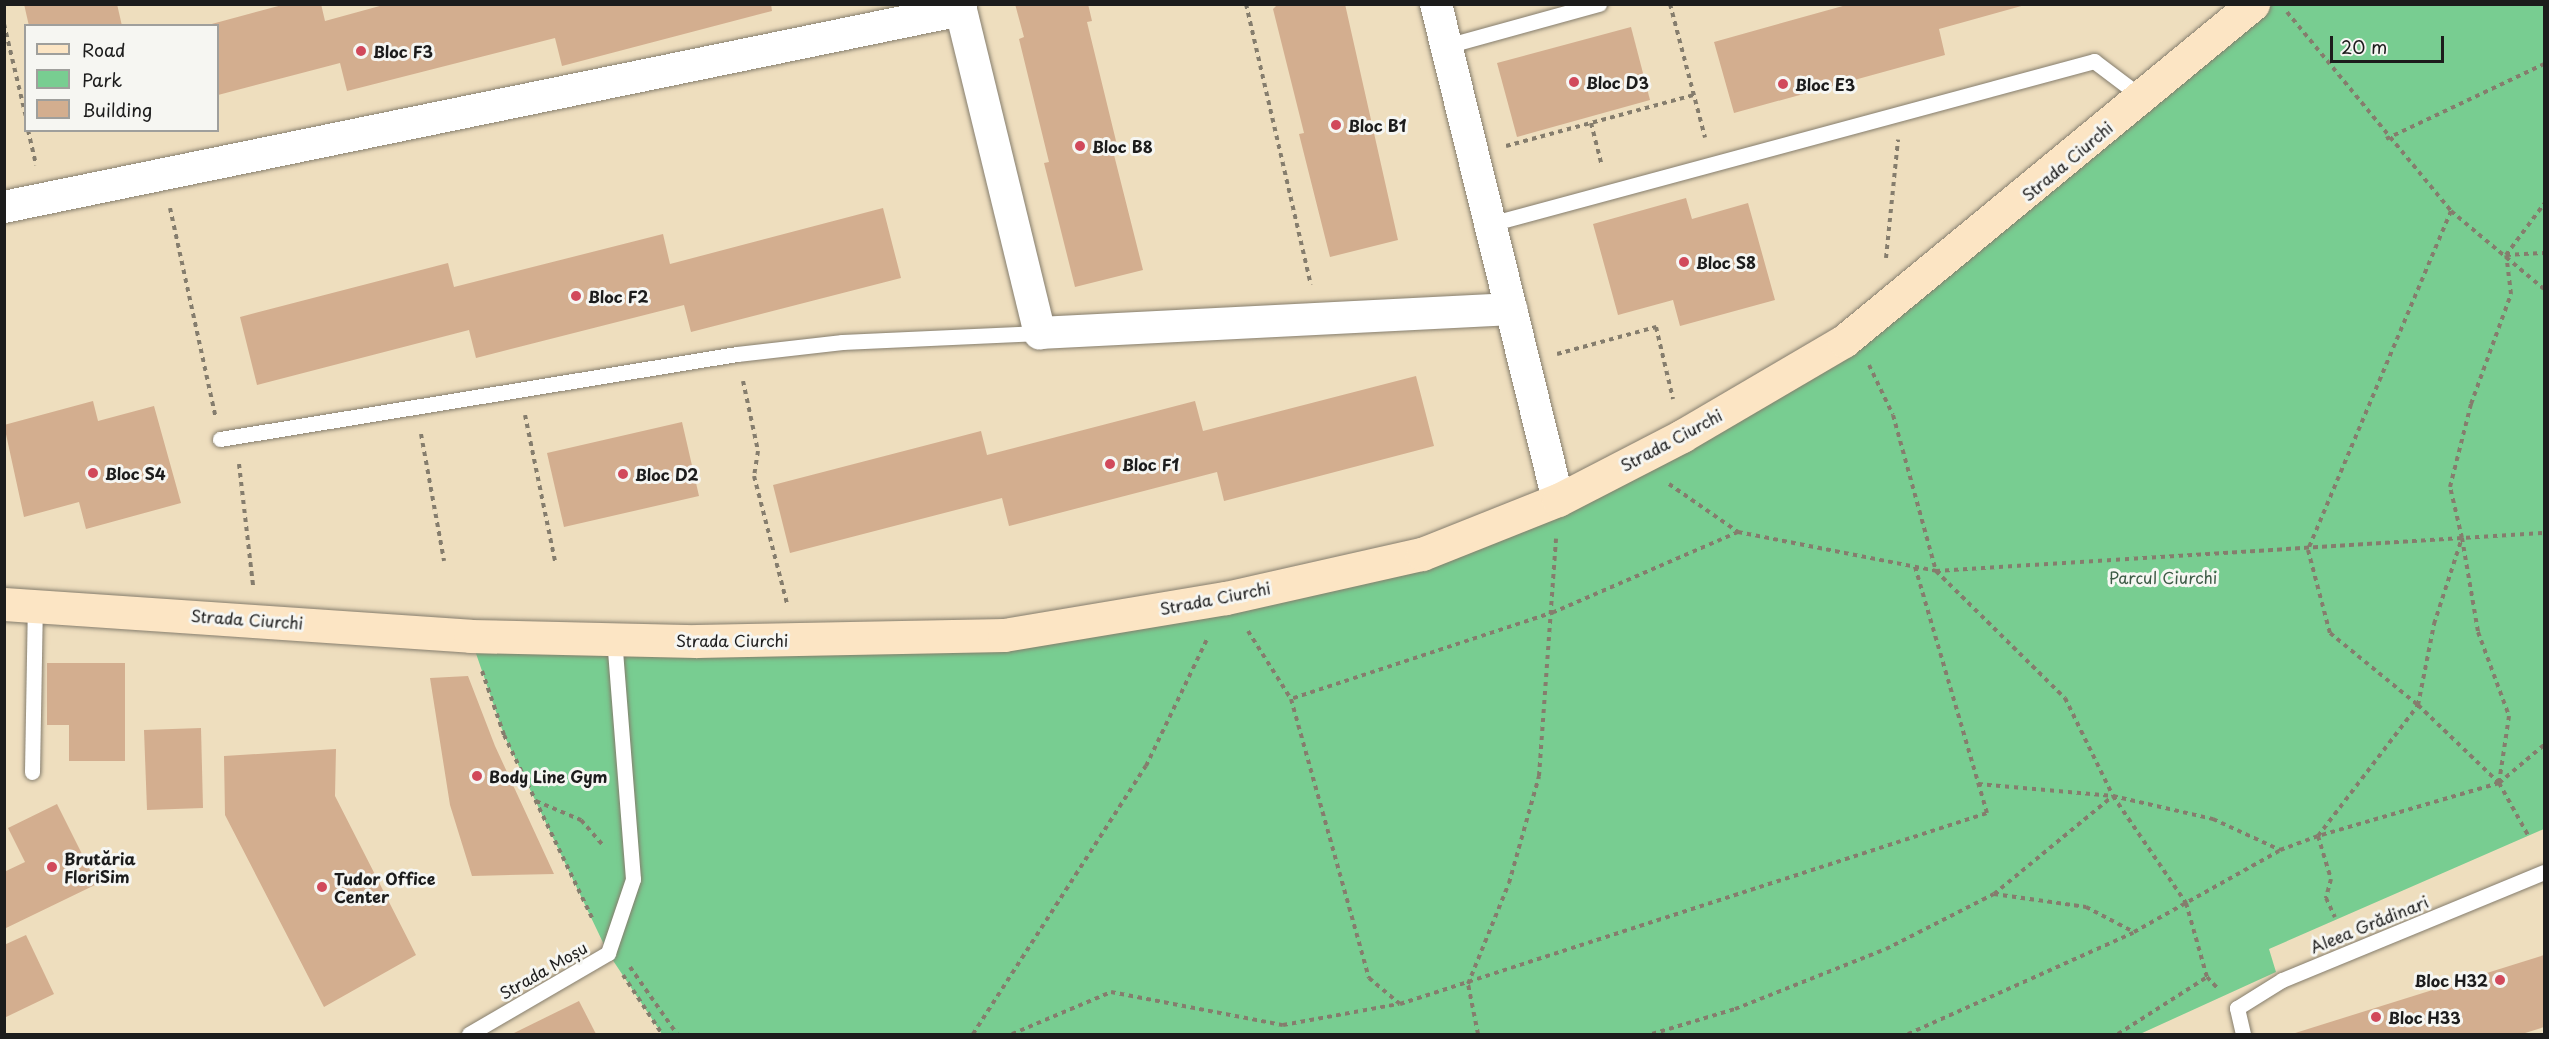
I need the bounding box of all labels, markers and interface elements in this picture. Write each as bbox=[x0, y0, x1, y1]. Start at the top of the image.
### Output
legend bbox=[24, 24, 219, 132]
scale bar bbox=[2333, 24, 2447, 62]
text: 20 m bbox=[2341, 33, 2387, 60]
text: Road bbox=[82, 36, 126, 63]
place label: Bloc F3 bbox=[373, 41, 433, 61]
marker: Bloc F3 bbox=[354, 44, 368, 58]
text: Park bbox=[82, 66, 122, 93]
place label: Bloc D3 bbox=[1586, 72, 1649, 92]
place label: Bloc E3 bbox=[1795, 74, 1856, 94]
marker: Bloc D3 bbox=[1567, 75, 1581, 89]
marker: Bloc E3 bbox=[1776, 77, 1790, 91]
text: Building bbox=[82, 96, 152, 123]
place label: Bloc B1 bbox=[1348, 115, 1407, 135]
street label: Strada Ciurchi bbox=[2018, 117, 2116, 205]
marker: Bloc B1 bbox=[1329, 118, 1343, 132]
place label: Bloc B8 bbox=[1092, 136, 1153, 156]
marker: Bloc B8 bbox=[1073, 139, 1087, 153]
place label: Bloc S8 bbox=[1696, 252, 1756, 272]
marker: Bloc S8 bbox=[1677, 255, 1691, 269]
place label: Bloc F2 bbox=[588, 286, 649, 306]
marker: Bloc F2 bbox=[569, 289, 583, 303]
street label: Strada Ciurchi bbox=[1617, 405, 1725, 475]
place label: Bloc F1 bbox=[1122, 454, 1179, 474]
marker: Bloc F1 bbox=[1103, 457, 1117, 471]
place label: Bloc S4 bbox=[105, 463, 166, 483]
place label: Bloc D2 bbox=[635, 464, 699, 484]
marker: Bloc S4 bbox=[86, 466, 100, 480]
marker: Bloc D2 bbox=[616, 467, 630, 481]
park label: Parcul Ciurchi bbox=[2109, 567, 2217, 587]
street label: Strada Ciurchi bbox=[1158, 578, 1272, 618]
street label: Strada Ciurchi bbox=[190, 605, 304, 633]
street label: Strada Ciurchi bbox=[676, 630, 788, 650]
place label: Body Line Gym bbox=[489, 766, 609, 786]
marker: Body Line Gym bbox=[470, 769, 484, 783]
place label: Brutăria FloriSim bbox=[64, 848, 136, 886]
marker: Brutăria FloriSim bbox=[45, 860, 59, 874]
place label: Tudor Office Center bbox=[334, 868, 436, 906]
marker: Tudor Office Center bbox=[315, 880, 329, 894]
street label: Aleea Grădinari bbox=[2307, 892, 2431, 956]
street label: Strada Moșu bbox=[496, 937, 590, 1003]
place label: Bloc H32 bbox=[2414, 970, 2488, 990]
marker: Bloc H32 bbox=[2493, 973, 2507, 987]
place label: Bloc H33 bbox=[2388, 1007, 2462, 1027]
marker: Bloc H33 bbox=[2369, 1010, 2383, 1024]

